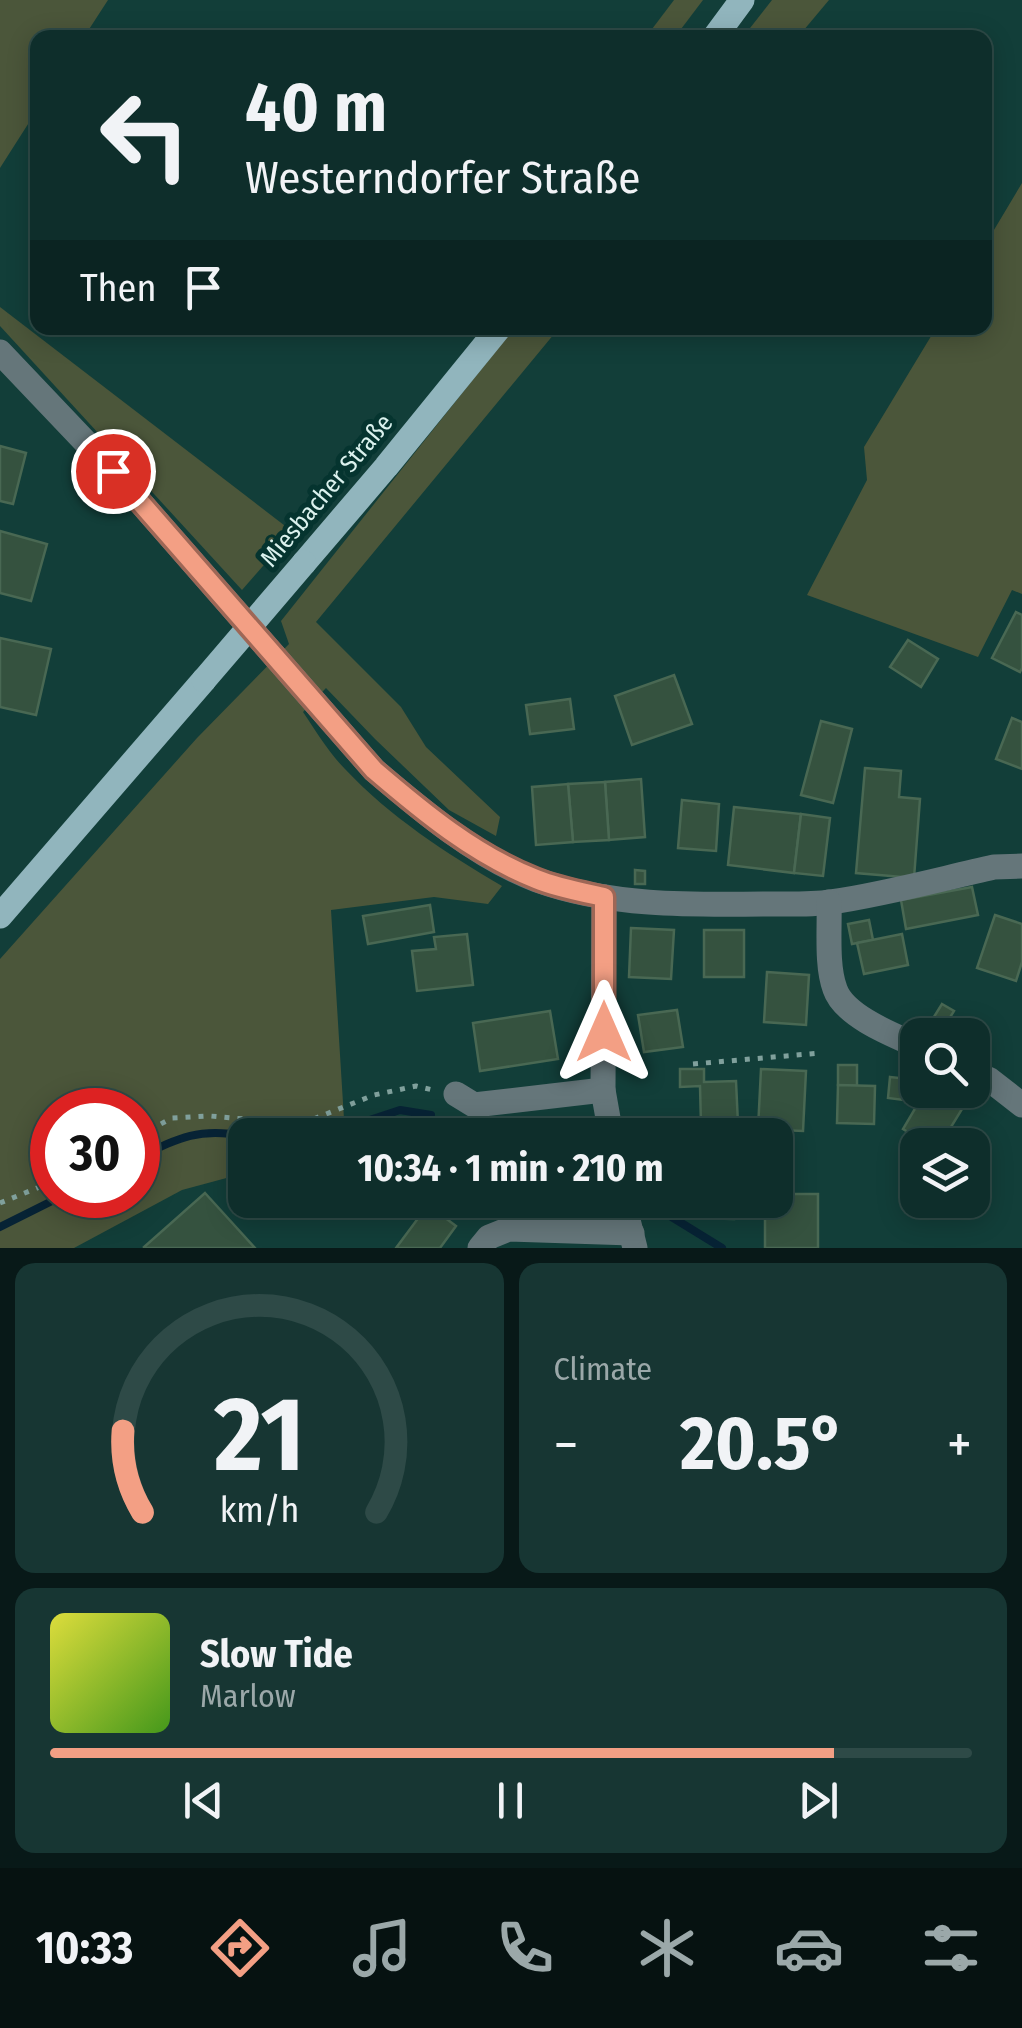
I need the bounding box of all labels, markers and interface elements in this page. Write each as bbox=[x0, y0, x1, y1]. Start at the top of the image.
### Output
text: 40 m bbox=[245, 66, 387, 150]
icon: left bbox=[80, 70, 210, 200]
text: Westerndorfer Straße bbox=[245, 151, 640, 205]
icon: arrive bbox=[176, 260, 231, 315]
text: Then bbox=[80, 265, 156, 311]
street label: Miesbacher Straße bbox=[254, 408, 399, 573]
pin bbox=[71, 429, 156, 514]
icon: arrive bbox=[86, 444, 141, 499]
position arrow bbox=[552, 980, 656, 1084]
map controls bbox=[900, 1018, 990, 1218]
button: search bbox=[900, 1018, 990, 1108]
speed limit sign: 30 bbox=[30, 1088, 160, 1218]
button: layers bbox=[900, 1128, 990, 1218]
text: 10:34 · 1 min · 210 m bbox=[358, 1145, 663, 1191]
text: Climate bbox=[554, 1350, 652, 1388]
text: 21 bbox=[213, 1373, 304, 1498]
text: 20.5° bbox=[680, 1399, 845, 1489]
text: − bbox=[554, 1412, 578, 1478]
text: + bbox=[947, 1412, 972, 1478]
text: km/h bbox=[219, 1489, 299, 1531]
text: Slow Tide bbox=[200, 1631, 353, 1677]
text: Marlow bbox=[200, 1677, 296, 1715]
icon: previous bbox=[176, 1773, 231, 1828]
icon: pause bbox=[483, 1773, 538, 1828]
icon: next bbox=[791, 1773, 846, 1828]
icon: directions bbox=[205, 1913, 275, 1983]
icon: music bbox=[347, 1913, 417, 1983]
icon: phone bbox=[490, 1913, 560, 1983]
icon: climate bbox=[632, 1913, 702, 1983]
icon: car bbox=[774, 1913, 844, 1983]
icon: filters bbox=[916, 1913, 986, 1983]
text: 10:33 bbox=[36, 1921, 133, 1975]

